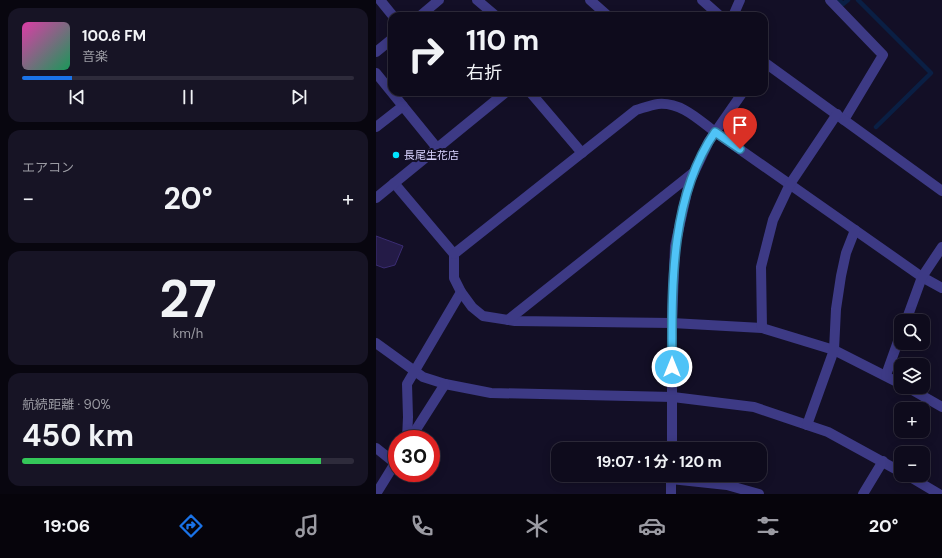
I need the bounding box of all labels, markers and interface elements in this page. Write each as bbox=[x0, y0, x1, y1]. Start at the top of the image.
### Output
text: 110 m bbox=[466, 22, 539, 59]
text: 100.6 FM bbox=[82, 26, 146, 46]
icon: right bbox=[400, 28, 452, 80]
text: 音楽 bbox=[82, 48, 108, 65]
text: 右折 bbox=[466, 61, 502, 85]
icon: previous bbox=[66, 86, 88, 108]
icon: pause bbox=[177, 86, 199, 108]
icon: next bbox=[288, 86, 310, 108]
pin bbox=[723, 108, 757, 149]
icon: arrive bbox=[729, 114, 751, 136]
place label: 長尾生花店 bbox=[404, 148, 459, 162]
marker: 長尾生花店 bbox=[391, 150, 401, 160]
text: エアコン bbox=[22, 159, 74, 176]
text: 20° bbox=[163, 179, 213, 218]
text: − bbox=[22, 184, 34, 213]
text: + bbox=[342, 184, 354, 213]
text: 27 bbox=[159, 265, 217, 333]
map controls bbox=[894, 314, 930, 482]
button: search bbox=[894, 314, 930, 350]
text: km/h bbox=[173, 325, 203, 342]
position arrow bbox=[651, 346, 693, 388]
button: layers bbox=[894, 358, 930, 394]
text: 航続距離 · 90% bbox=[22, 396, 111, 413]
button: + bbox=[894, 402, 930, 438]
text: 450 km bbox=[22, 416, 134, 455]
speed limit sign: 30 bbox=[388, 430, 440, 482]
button: − bbox=[894, 446, 930, 482]
text: 19:07 · 1 分 · 120 m bbox=[596, 452, 722, 472]
icon: directions bbox=[177, 512, 205, 540]
icon: music bbox=[293, 512, 321, 540]
icon: phone bbox=[408, 512, 436, 540]
icon: climate bbox=[523, 512, 551, 540]
icon: car bbox=[638, 512, 666, 540]
icon: filters bbox=[754, 512, 782, 540]
text: 19:06 bbox=[44, 514, 90, 538]
text: 20° bbox=[869, 514, 898, 538]

